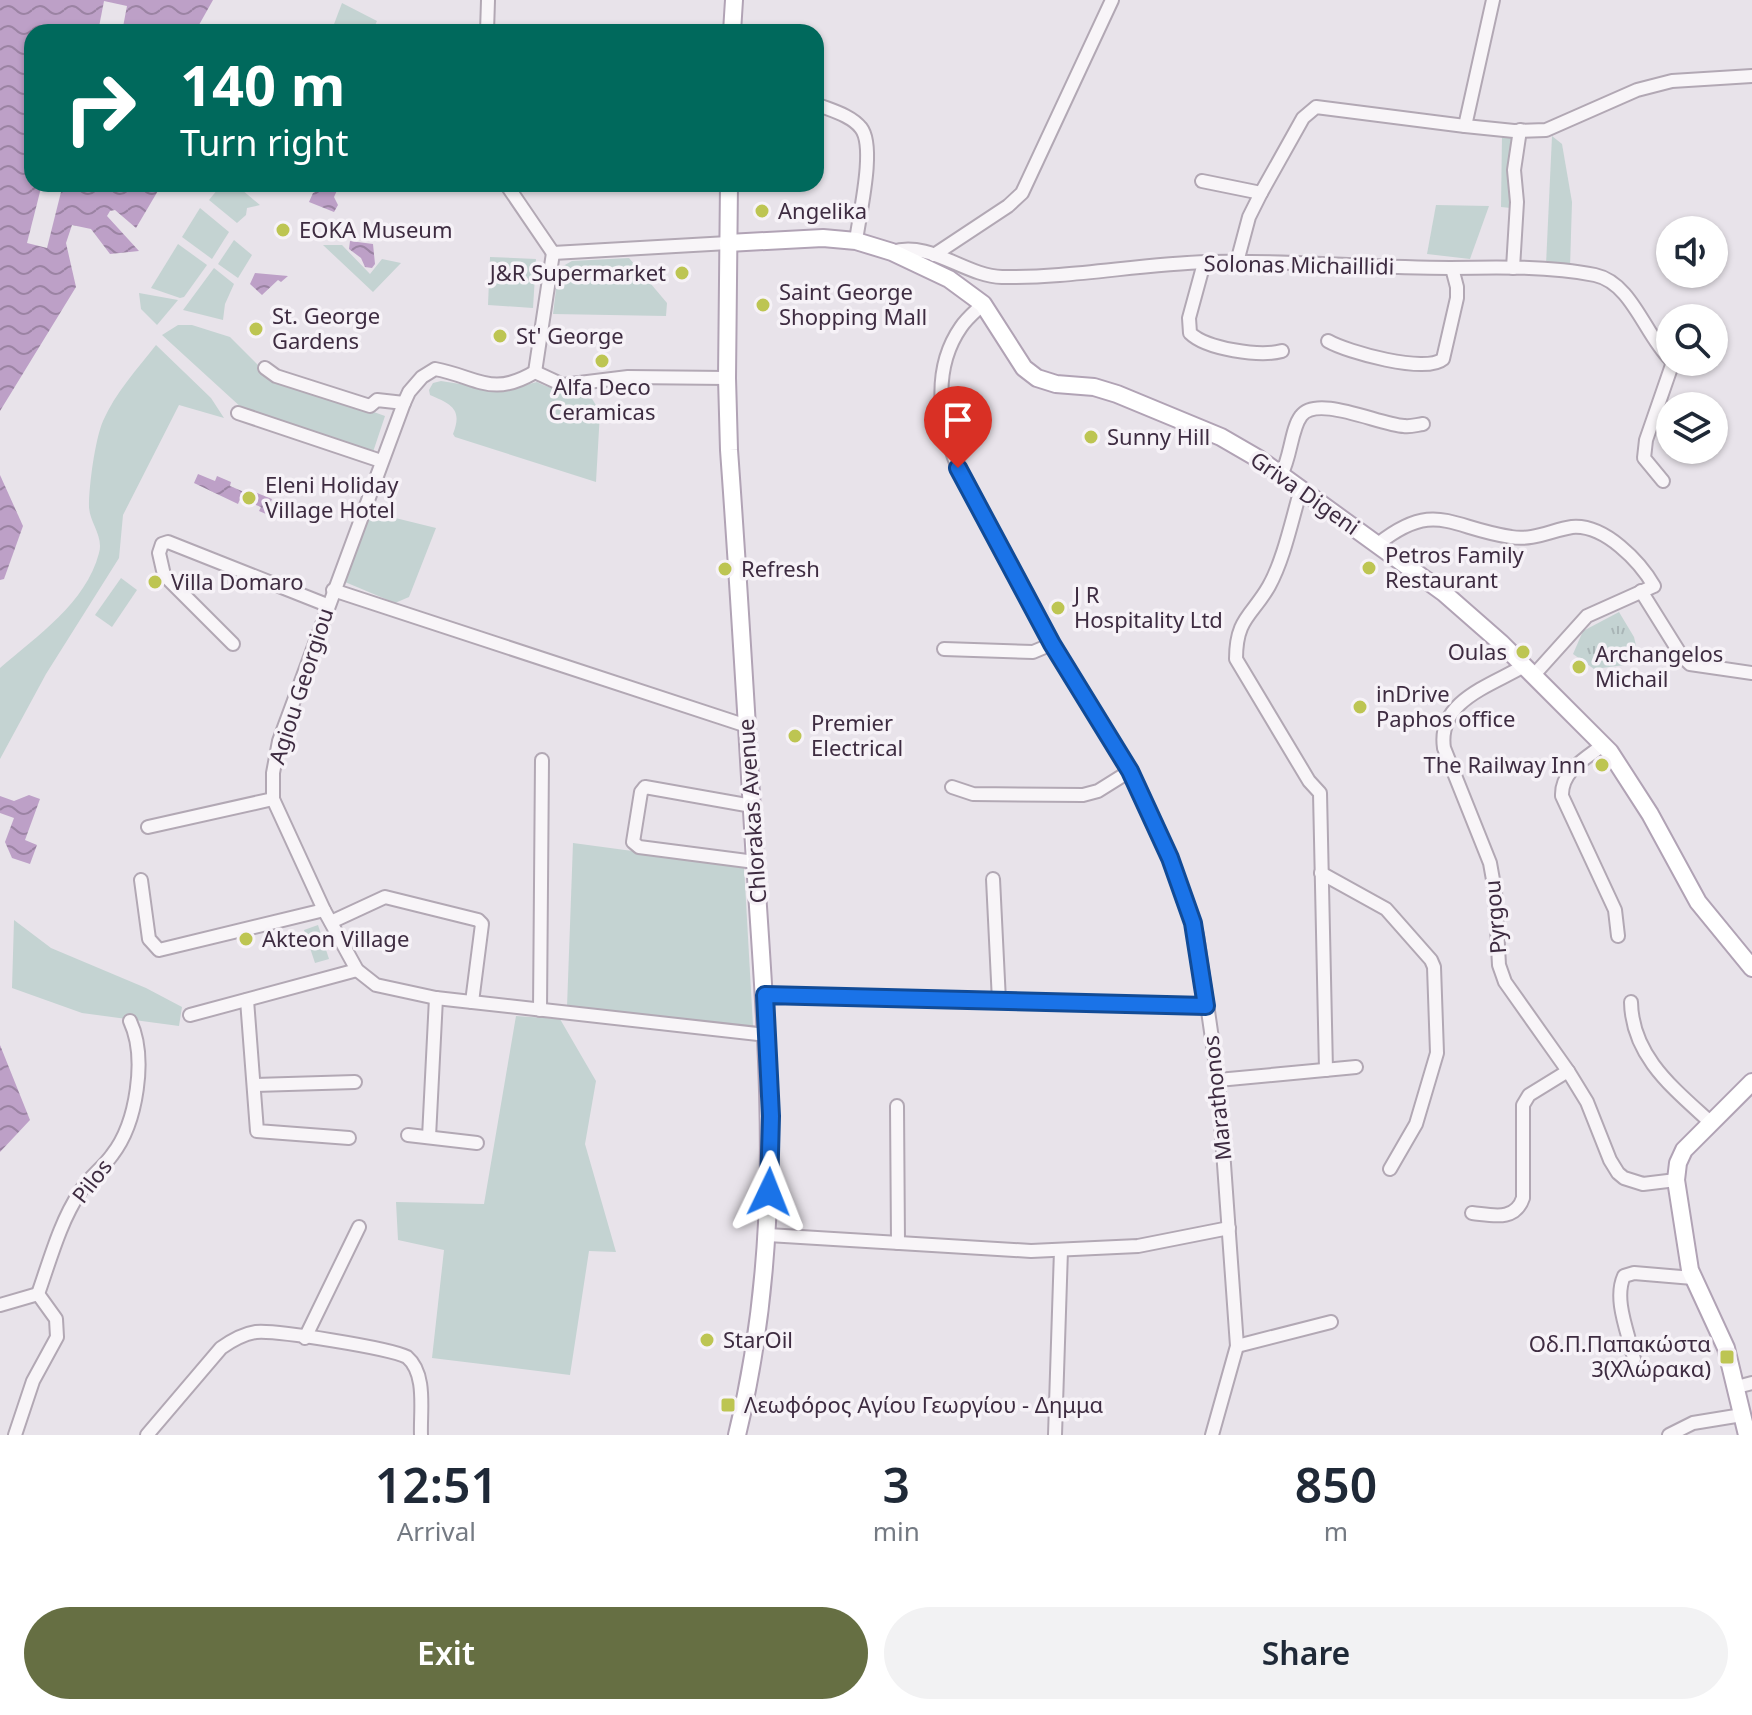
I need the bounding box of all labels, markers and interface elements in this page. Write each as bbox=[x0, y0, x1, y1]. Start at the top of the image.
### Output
text: 140 m bbox=[180, 46, 345, 122]
icon: right bbox=[48, 56, 152, 160]
text: Turn right bbox=[180, 118, 348, 167]
place label: Angelika bbox=[778, 195, 867, 225]
marker: Angelika bbox=[753, 202, 771, 220]
place label: EOKA Museum bbox=[299, 214, 452, 244]
map controls bbox=[1656, 216, 1728, 464]
button: sound bbox=[1656, 216, 1728, 288]
marker: EOKA Museum bbox=[274, 221, 292, 239]
street label: Solonas Michaillidi bbox=[1203, 247, 1395, 281]
place label: J&R Supermarket bbox=[488, 257, 666, 287]
marker: J&R Supermarket bbox=[673, 264, 691, 282]
place label: Saint George Shopping Mall bbox=[779, 276, 927, 331]
marker: Saint George Shopping Mall bbox=[754, 296, 772, 314]
place label: St. George Gardens bbox=[272, 300, 380, 355]
button: search bbox=[1656, 304, 1728, 376]
marker: St. George Gardens bbox=[247, 320, 265, 338]
place label: St' George bbox=[516, 320, 624, 350]
marker: St' George bbox=[491, 327, 509, 345]
marker: Alfa Deco Ceramicas bbox=[593, 352, 611, 370]
place label: Alfa Deco Ceramicas bbox=[549, 371, 656, 426]
pin bbox=[924, 386, 992, 468]
button: layers bbox=[1656, 392, 1728, 464]
icon: arrive bbox=[936, 398, 980, 442]
place label: Sunny Hill bbox=[1107, 421, 1210, 451]
marker: Sunny Hill bbox=[1082, 428, 1100, 446]
street label: Griva Digeni bbox=[1245, 443, 1366, 541]
place label: Eleni Holiday Village Hotel bbox=[265, 469, 399, 524]
marker: Eleni Holiday Village Hotel bbox=[240, 489, 258, 507]
place label: Petros Family Restaurant bbox=[1385, 539, 1525, 594]
place label: Refresh bbox=[741, 553, 820, 583]
marker: Petros Family Restaurant bbox=[1360, 559, 1378, 577]
marker: Refresh bbox=[716, 560, 734, 578]
place label: Villa Domaro bbox=[171, 566, 304, 596]
marker: Villa Domaro bbox=[146, 573, 164, 591]
place label: J R Hospitality Ltd bbox=[1072, 579, 1223, 634]
marker: J R Hospitality Ltd bbox=[1049, 599, 1067, 617]
street label: Agiou Georgiou bbox=[261, 604, 339, 768]
place label: Oulas bbox=[1448, 636, 1507, 666]
place label: Archangelos Michail bbox=[1595, 638, 1723, 693]
marker: Oulas bbox=[1514, 643, 1532, 661]
marker: Archangelos Michail bbox=[1570, 658, 1588, 676]
place label: inDrive Paphos office bbox=[1376, 678, 1515, 733]
marker: inDrive Paphos office bbox=[1351, 698, 1369, 716]
place label: Premier Electrical bbox=[811, 707, 903, 762]
street label: Chlorakas Avenue bbox=[730, 718, 772, 904]
marker: Premier Electrical bbox=[786, 727, 804, 745]
place label: The Railway Inn bbox=[1423, 749, 1586, 779]
marker: The Railway Inn bbox=[1593, 756, 1611, 774]
street label: Pyrgou bbox=[1476, 879, 1512, 955]
place label: Akteon Village bbox=[262, 923, 409, 953]
marker: Akteon Village bbox=[237, 930, 255, 948]
street label: Marathonos bbox=[1195, 1034, 1237, 1162]
position arrow bbox=[727, 1150, 811, 1234]
street label: Pilos bbox=[64, 1152, 118, 1209]
place label: StarOil bbox=[723, 1324, 793, 1354]
place label: Οδ.Π.Παπακώστα 3(Χλώρακα) bbox=[1529, 1328, 1711, 1383]
marker: StarOil bbox=[698, 1331, 716, 1349]
marker: Οδ.Π.Παπακώστα 3(Χλώρακα) bbox=[1718, 1348, 1736, 1366]
place label: Λεωφόρος Αγίου Γεωργίου - Δημμα bbox=[744, 1389, 1104, 1419]
marker: Λεωφόρος Αγίου Γεωργίου - Δημμα bbox=[719, 1396, 737, 1414]
text: 12:51 bbox=[375, 1452, 498, 1517]
text: 3 bbox=[883, 1452, 910, 1517]
text: 850 bbox=[1295, 1452, 1377, 1517]
text: Arrival bbox=[397, 1513, 476, 1549]
text: min bbox=[873, 1513, 920, 1549]
text: m bbox=[1324, 1513, 1348, 1549]
button: Exit bbox=[24, 1607, 868, 1699]
button: Share bbox=[884, 1607, 1728, 1699]

